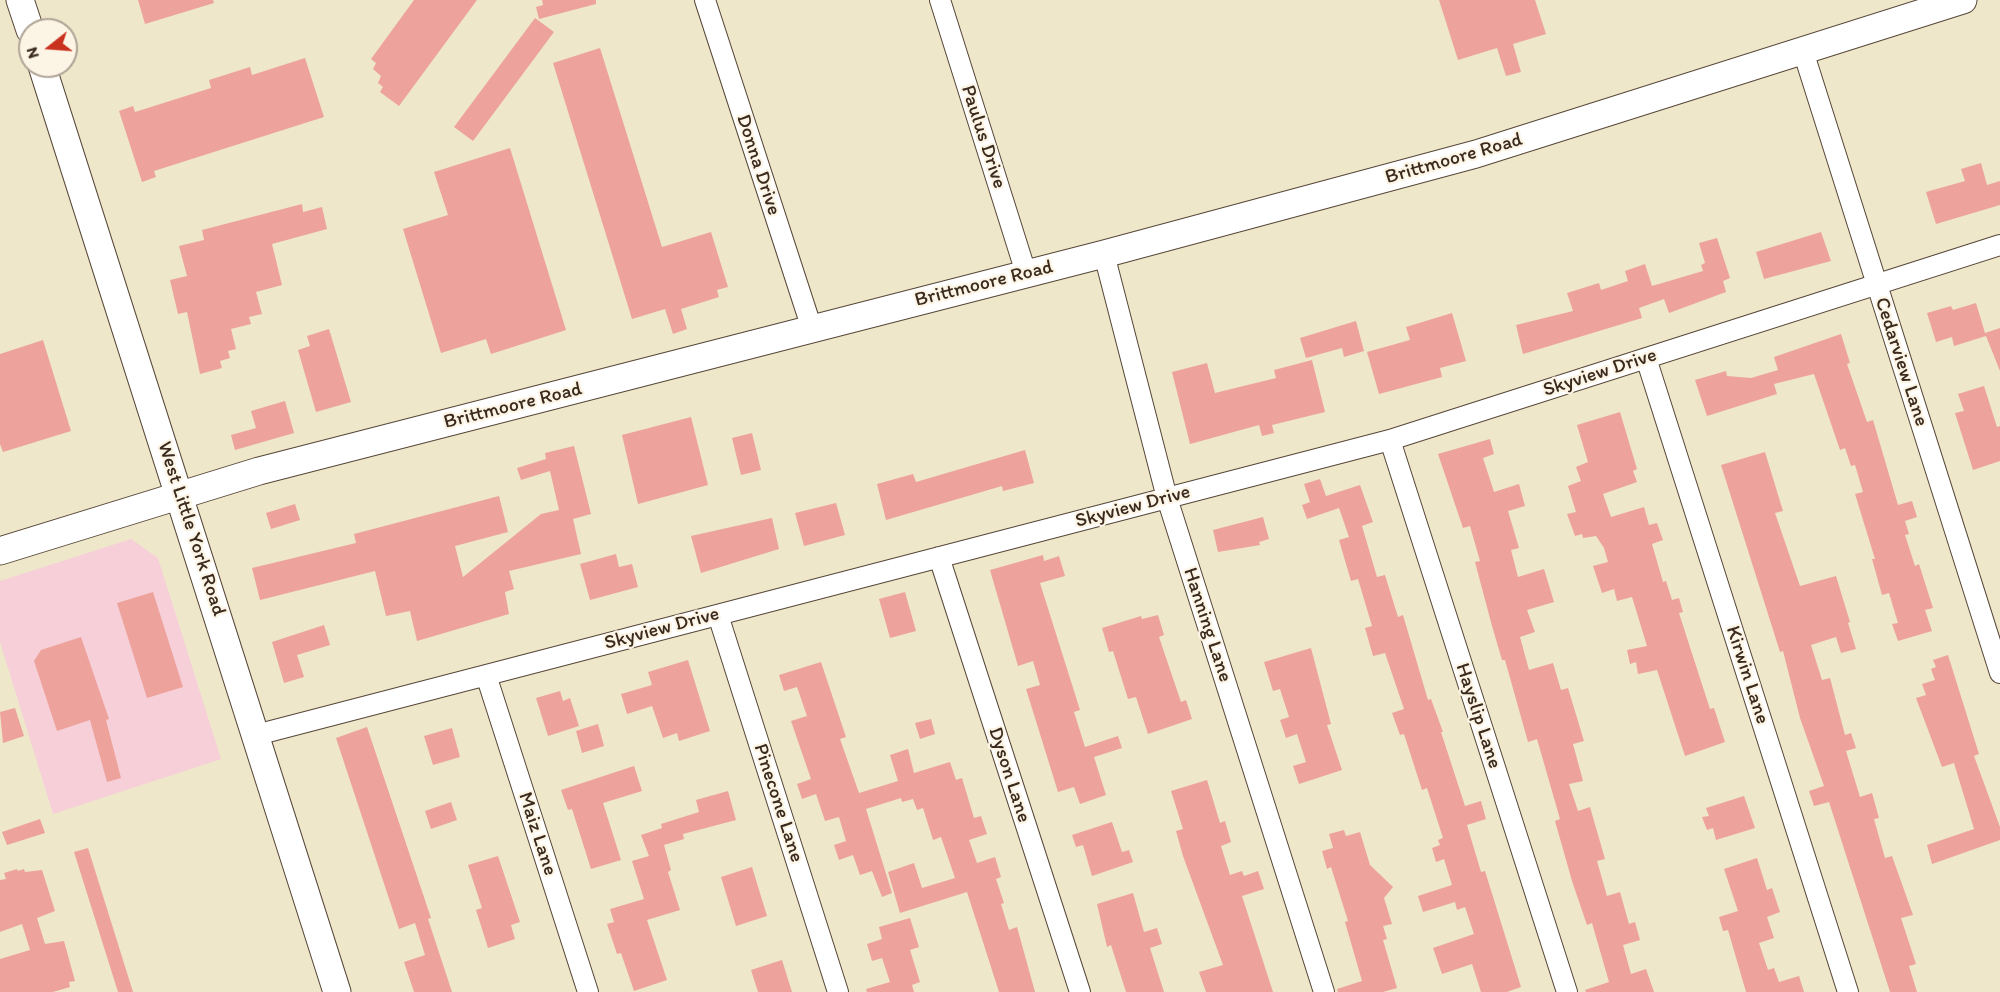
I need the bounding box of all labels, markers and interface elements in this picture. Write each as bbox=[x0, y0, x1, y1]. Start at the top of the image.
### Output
north arrow bbox=[18, 18, 78, 78]
text: N bbox=[22, 45, 43, 61]
street label: Paulus Drive bbox=[955, 82, 1011, 192]
street label: Donna Drive bbox=[730, 111, 786, 219]
street label: Brittmoore Road bbox=[1383, 128, 1525, 190]
street label: Brittmoore Road bbox=[912, 255, 1056, 313]
street label: Cedarview Lane bbox=[1869, 295, 1933, 429]
street label: Skyview Drive bbox=[1540, 343, 1660, 403]
street label: Brittmoore Road bbox=[441, 377, 585, 435]
street label: West Little York Road bbox=[151, 439, 231, 619]
street label: Skyview Drive bbox=[1073, 480, 1193, 534]
street label: Hanning Lane bbox=[1177, 565, 1237, 685]
street label: Skyview Drive bbox=[602, 602, 722, 656]
street label: Kirwin Lane bbox=[1720, 623, 1774, 727]
street label: Hayslip Lane bbox=[1450, 660, 1506, 772]
street label: Dyson Lane bbox=[982, 724, 1036, 826]
street label: Pinecone Lane bbox=[748, 741, 808, 865]
street label: Maiz Lane bbox=[512, 789, 562, 879]

